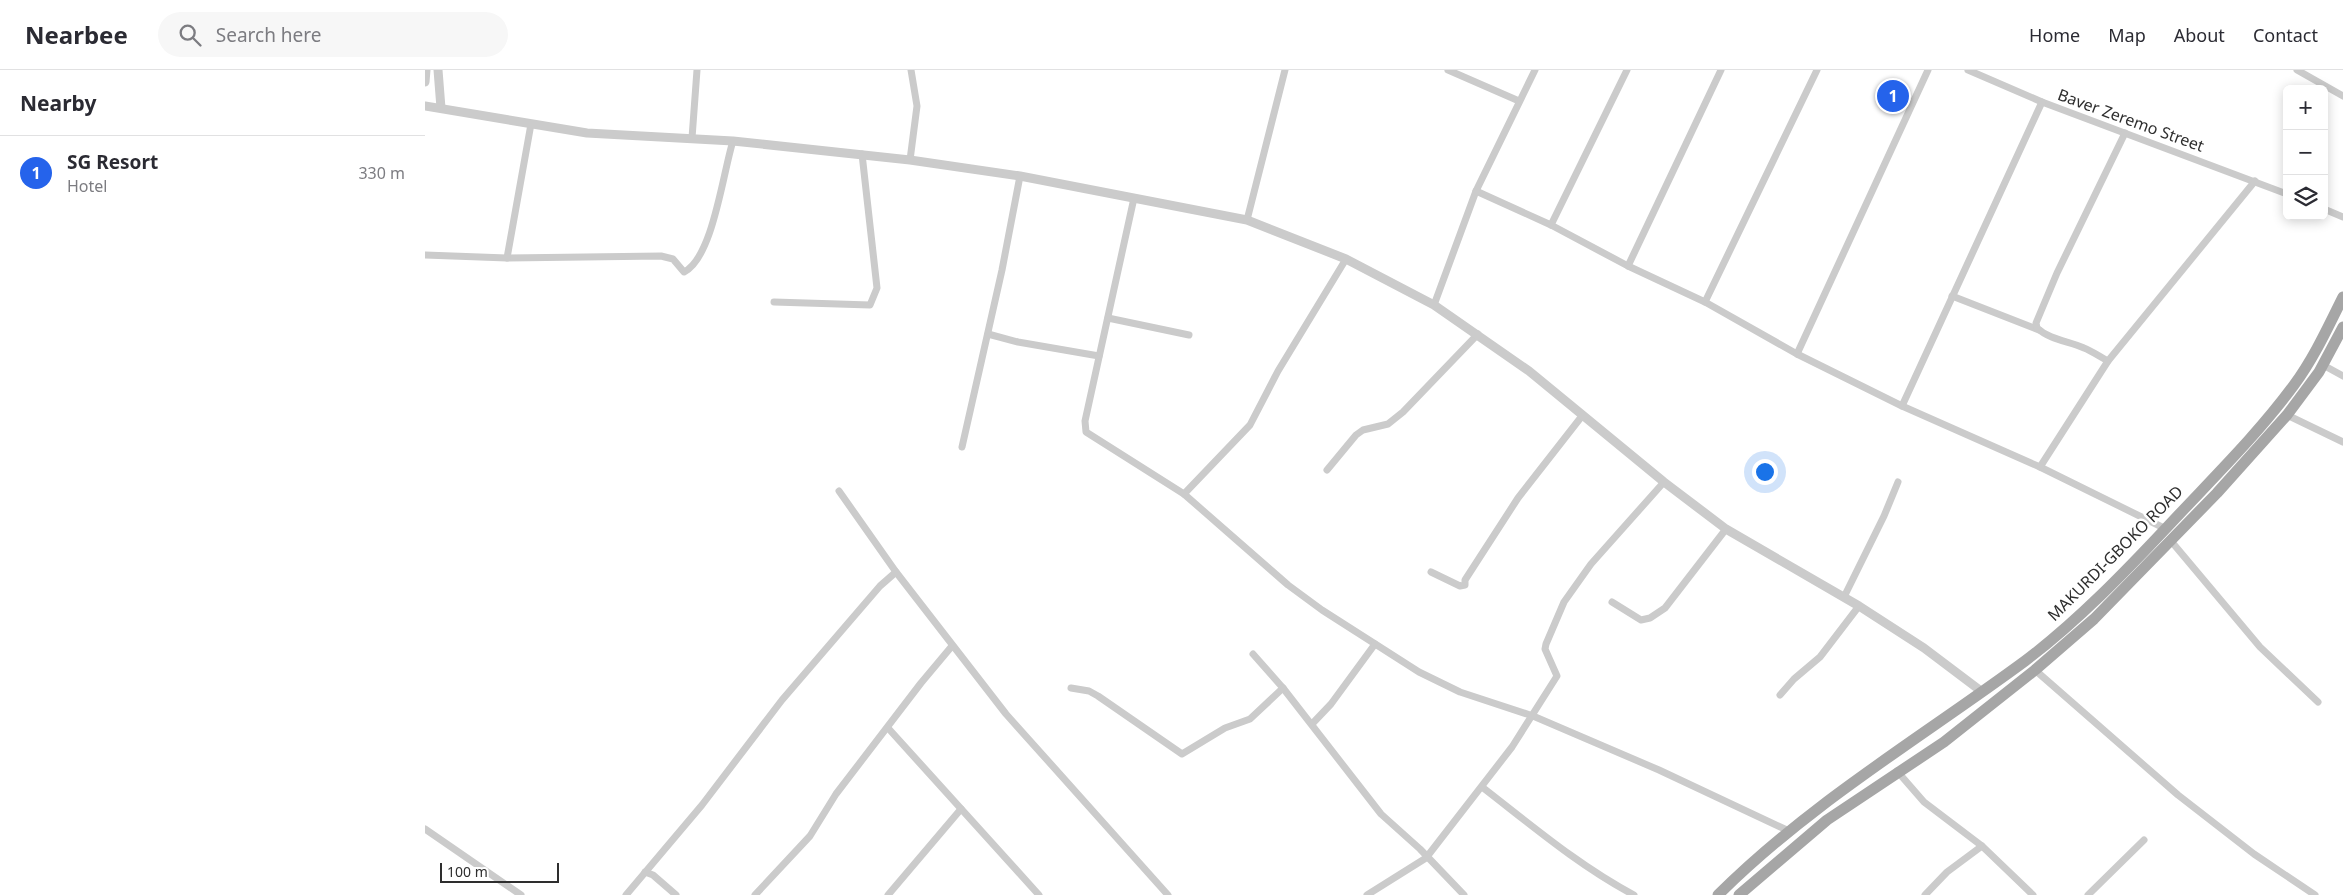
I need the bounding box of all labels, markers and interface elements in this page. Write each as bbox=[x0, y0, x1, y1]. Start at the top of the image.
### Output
search box bbox=[158, 12, 508, 57]
text: Nearbee bbox=[25, 18, 128, 51]
icon: search bbox=[176, 21, 204, 49]
text: Search here bbox=[216, 22, 322, 48]
text: Home bbox=[2029, 23, 2080, 47]
text: Map bbox=[2108, 23, 2146, 47]
text: About bbox=[2174, 23, 2225, 47]
text: Contact bbox=[2253, 23, 2318, 47]
pin: 1 bbox=[1877, 77, 1909, 115]
street label: Baver Zeremo Street bbox=[2055, 83, 2207, 157]
map controls bbox=[2283, 85, 2328, 220]
button: + bbox=[2283, 85, 2328, 130]
text: Nearby bbox=[20, 89, 96, 117]
button: − bbox=[2283, 130, 2328, 175]
text: SG Resort bbox=[67, 149, 158, 175]
text: 1 bbox=[31, 162, 41, 184]
text: 330 m bbox=[358, 162, 405, 184]
text: Hotel bbox=[67, 175, 107, 197]
button: layers bbox=[2283, 175, 2328, 220]
your location bbox=[1752, 459, 1778, 485]
street label: MAKURDI-GBOKO ROAD bbox=[2042, 480, 2188, 626]
scale bar bbox=[440, 860, 559, 883]
text: 100 m bbox=[447, 862, 488, 881]

